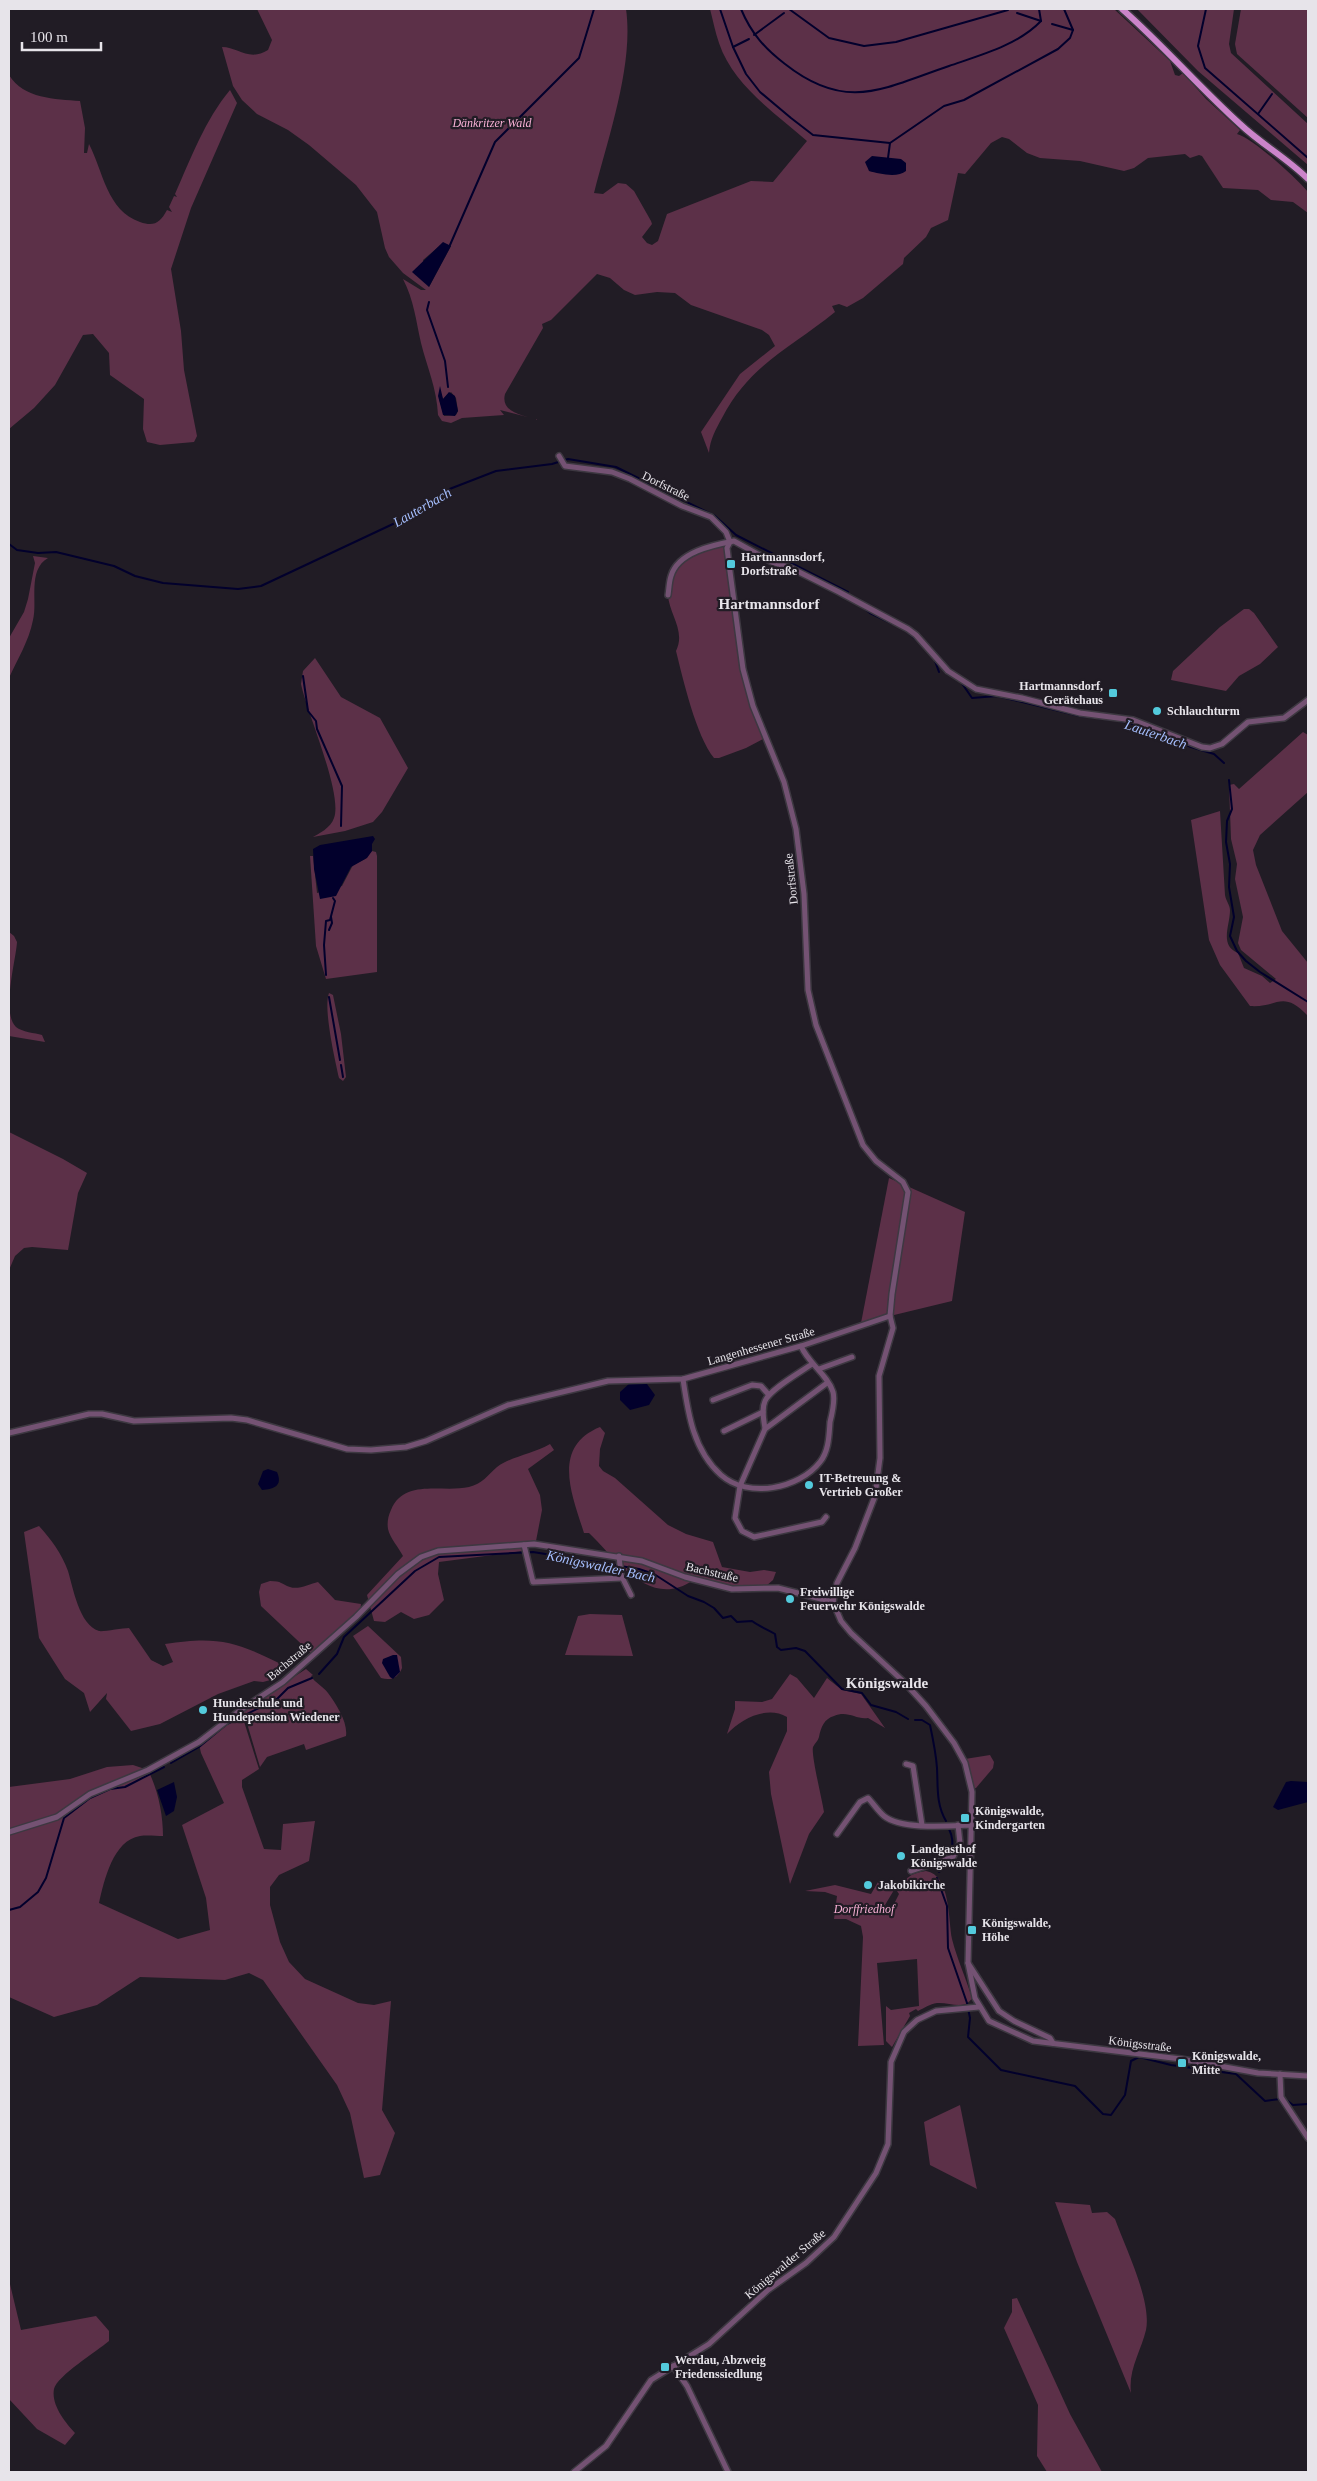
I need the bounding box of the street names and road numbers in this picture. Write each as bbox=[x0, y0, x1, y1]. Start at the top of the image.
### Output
street label: Dorfstraße bbox=[640, 468, 692, 504]
street label: Dorfstraße bbox=[781, 853, 801, 905]
street label: Langenhessener Straße bbox=[706, 1324, 816, 1368]
street label: Bachstraße bbox=[684, 1559, 740, 1585]
street label: Bachstraße bbox=[264, 1639, 314, 1683]
street label: Königsstraße bbox=[1108, 2033, 1172, 2055]
street label: Königswalder Straße bbox=[742, 2226, 828, 2302]

